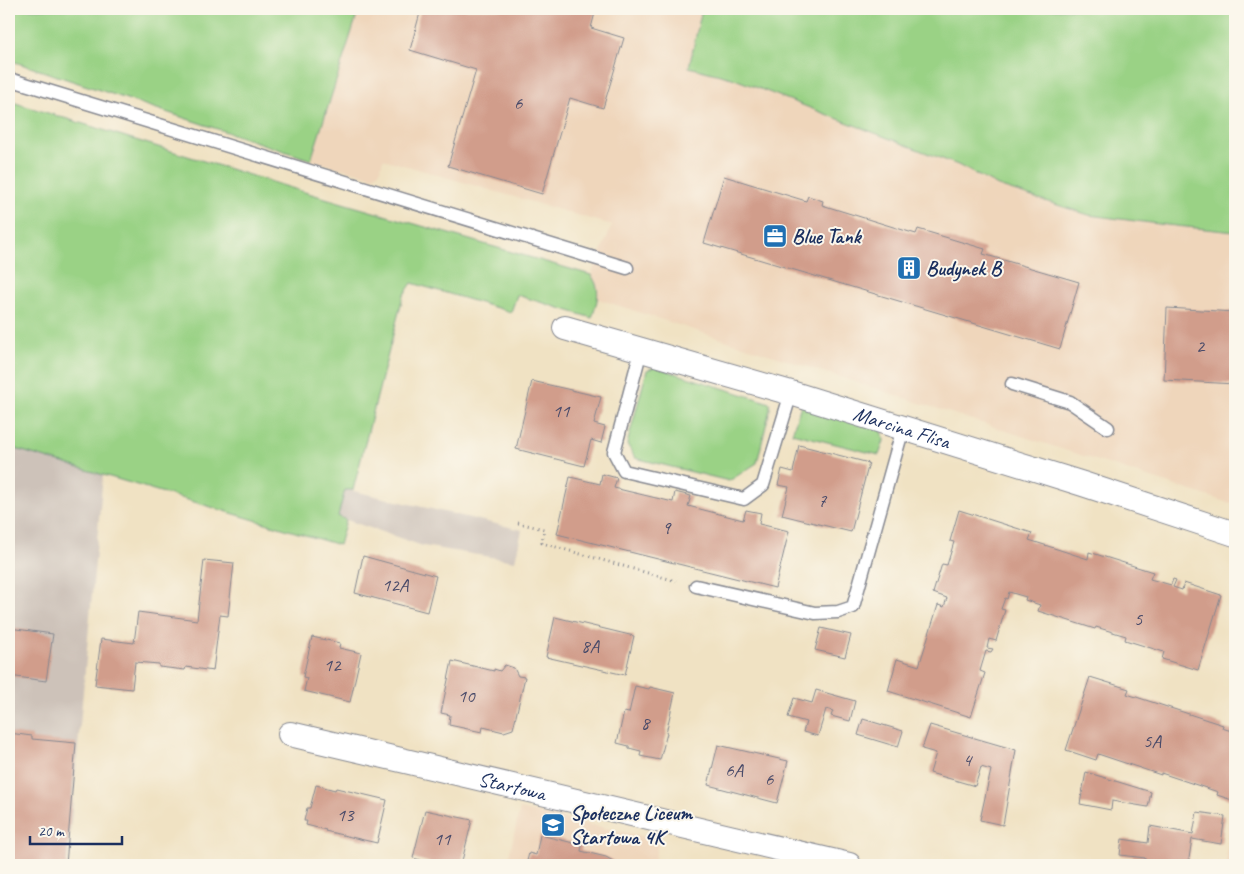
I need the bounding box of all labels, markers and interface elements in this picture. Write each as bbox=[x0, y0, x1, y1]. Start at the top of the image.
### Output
house number: 6 bbox=[514, 91, 524, 115]
office icon: Blue Tank bbox=[762, 223, 788, 249]
place label: Blue Tank bbox=[792, 223, 863, 249]
building icon: Budynek B bbox=[896, 255, 922, 281]
place label: Budynek B bbox=[926, 255, 1003, 282]
house number: 2 bbox=[1196, 334, 1206, 358]
house number: 11 bbox=[552, 399, 571, 423]
street label: Marcina Flisa bbox=[850, 400, 954, 455]
house number: 7 bbox=[818, 489, 828, 513]
house number: 9 bbox=[662, 516, 672, 540]
house number: 12A bbox=[382, 573, 410, 597]
house number: 5 bbox=[1134, 607, 1144, 631]
house number: 8A bbox=[581, 634, 601, 658]
house number: 12 bbox=[323, 653, 342, 677]
house number: 10 bbox=[457, 684, 476, 708]
house number: 8 bbox=[641, 711, 652, 735]
house number: 5A bbox=[1143, 729, 1163, 753]
house number: 4 bbox=[963, 748, 974, 772]
house number: 6A bbox=[725, 758, 745, 782]
street label: Startowa bbox=[476, 766, 550, 807]
house number: 6 bbox=[765, 767, 775, 791]
place label: Społeczne Liceum Startowa 4K bbox=[570, 800, 693, 850]
house number: 13 bbox=[336, 803, 355, 827]
school or university icon: Społeczne Liceum Startowa 4K bbox=[540, 812, 566, 838]
scale bar bbox=[30, 814, 122, 846]
text: 20 m bbox=[38, 822, 65, 841]
house number: 11 bbox=[433, 827, 452, 851]

